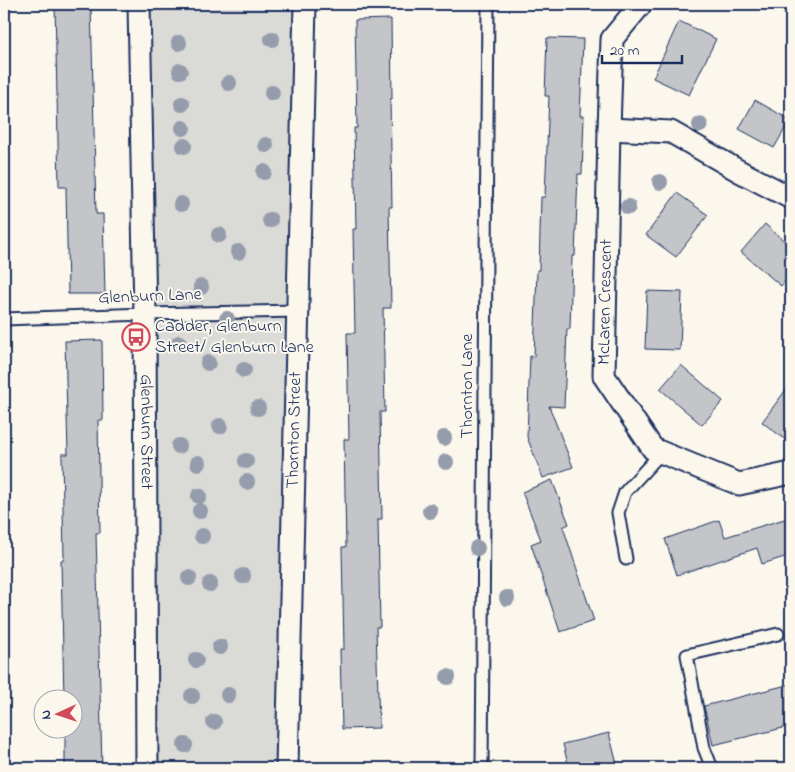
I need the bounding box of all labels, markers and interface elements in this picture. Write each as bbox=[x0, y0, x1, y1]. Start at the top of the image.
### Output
scale bar bbox=[602, 32, 682, 64]
text: 20 m bbox=[610, 40, 640, 62]
street label: McLaren Crescent bbox=[592, 239, 620, 365]
street label: Glenburn Lane bbox=[98, 282, 203, 312]
place label: Cadder, Glenburn Street/ Glenburn Lane bbox=[155, 314, 315, 361]
bus stop icon: Cadder, Glenburn Street/ Glenburn Lane bbox=[121, 322, 151, 352]
street label: Thornton Lane bbox=[455, 333, 481, 438]
street label: Thornton Street bbox=[281, 371, 309, 489]
street label: Glenburn Street bbox=[132, 374, 159, 490]
north arrow bbox=[32, 690, 82, 740]
text: N bbox=[36, 709, 57, 720]

